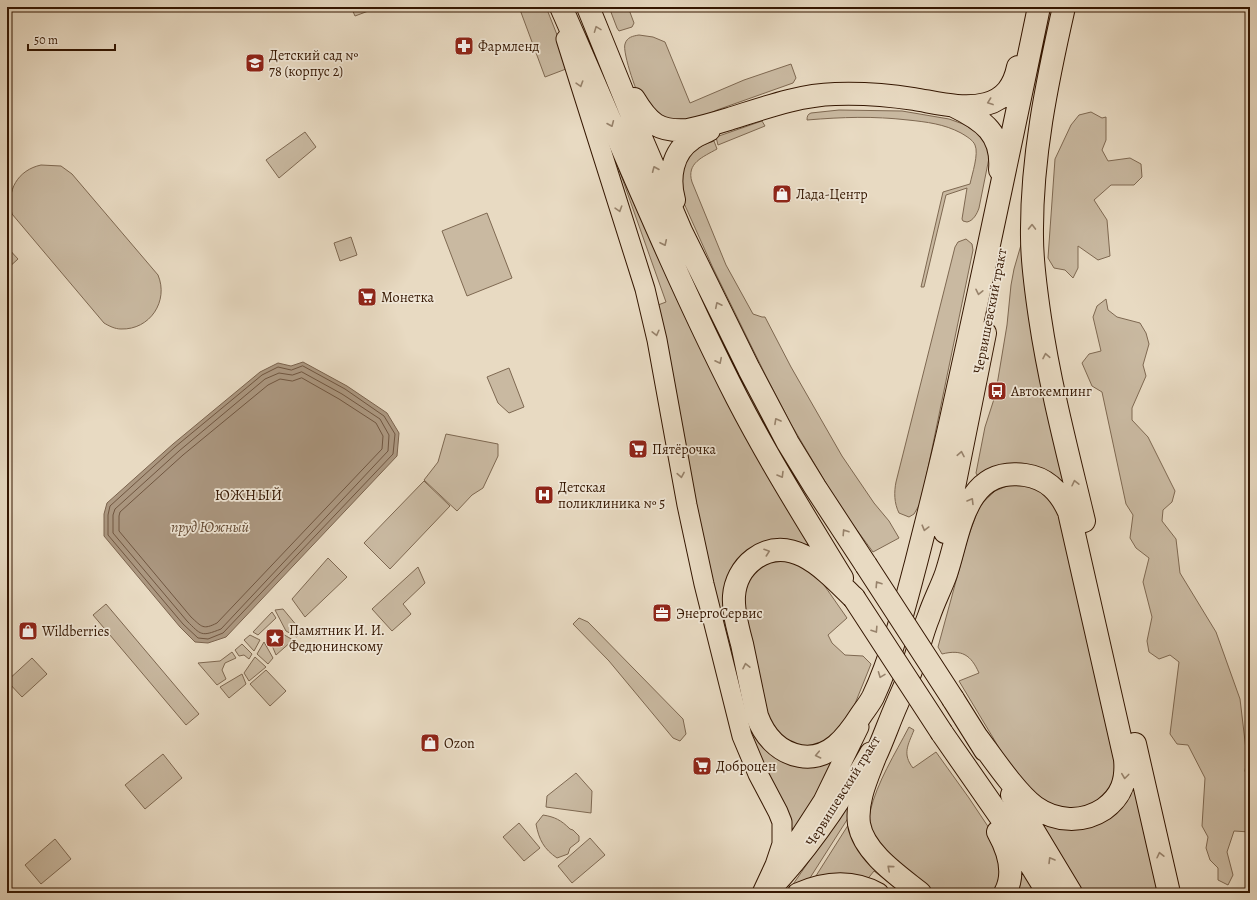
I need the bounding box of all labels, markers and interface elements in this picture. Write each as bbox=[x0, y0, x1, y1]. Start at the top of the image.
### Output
one-way arrow bbox=[593, 25, 601, 32]
scale bar bbox=[28, 26, 115, 52]
text: 50 m bbox=[34, 32, 58, 48]
pharmacy icon: Фармленд bbox=[453, 35, 475, 57]
place label: Фармленд bbox=[478, 37, 540, 56]
place label: Детский сад № 78 (корпус 2) bbox=[269, 46, 358, 81]
school or university icon: Детский сад № 78 (корпус 2) bbox=[244, 52, 266, 74]
one-way arrow bbox=[575, 81, 584, 88]
one-way arrow bbox=[987, 98, 994, 106]
one-way arrow bbox=[607, 121, 615, 128]
one-way arrow bbox=[651, 166, 659, 173]
shop icon: Лада-Центр bbox=[771, 183, 793, 205]
place label: Лада-Центр bbox=[796, 185, 868, 204]
one-way arrow bbox=[614, 205, 623, 212]
one-way arrow bbox=[1028, 224, 1036, 230]
one-way arrow bbox=[659, 240, 667, 247]
street label: Червишевский тракт bbox=[969, 247, 1011, 375]
supermarket icon: Монетка bbox=[356, 286, 378, 308]
place label: Монетка bbox=[381, 288, 434, 307]
one-way arrow bbox=[976, 289, 984, 295]
one-way arrow bbox=[715, 302, 723, 310]
one-way arrow bbox=[651, 330, 659, 336]
one-way arrow bbox=[1043, 353, 1051, 359]
one-way arrow bbox=[714, 357, 722, 364]
bus stop icon: Автокемпинг bbox=[986, 380, 1008, 402]
place label: Автокемпинг bbox=[1010, 382, 1092, 401]
one-way arrow bbox=[774, 418, 781, 425]
supermarket icon: Пятёрочка bbox=[627, 438, 649, 460]
place label: Пятёрочка bbox=[652, 440, 716, 459]
one-way arrow bbox=[956, 451, 965, 457]
one-way arrow bbox=[776, 471, 783, 478]
one-way arrow bbox=[677, 472, 685, 478]
place label: Детская поликлиника № 5 bbox=[558, 478, 665, 513]
one-way arrow bbox=[1071, 480, 1079, 486]
hospital icon: Детская поликлиника № 5 bbox=[533, 484, 555, 506]
district label: ЮЖНЫЙ bbox=[215, 485, 283, 505]
one-way arrow bbox=[966, 498, 973, 505]
water label: пруд Южный bbox=[171, 517, 250, 537]
one-way arrow bbox=[921, 524, 930, 531]
one-way arrow bbox=[842, 529, 849, 536]
one-way arrow bbox=[764, 549, 771, 557]
one-way arrow bbox=[875, 581, 883, 588]
office icon: ЭнергоСервис bbox=[651, 602, 673, 624]
place label: ЭнергоСервис bbox=[676, 604, 763, 623]
shop icon: Wildberries bbox=[17, 620, 39, 642]
place label: Памятник И. И. Федюнинскому bbox=[289, 621, 385, 656]
place label: Wildberries bbox=[41, 622, 109, 641]
one-way arrow bbox=[871, 626, 878, 633]
place icon: Памятник И. И. Федюнинскому bbox=[264, 627, 286, 649]
one-way arrow bbox=[743, 663, 751, 670]
one-way arrow bbox=[878, 672, 886, 679]
shop icon: Ozon bbox=[419, 732, 441, 754]
street label: Червишевский тракт bbox=[801, 732, 885, 850]
place label: Ozon bbox=[444, 734, 475, 753]
one-way arrow bbox=[814, 750, 821, 758]
supermarket icon: Доброцен bbox=[691, 755, 713, 777]
place label: Доброцен bbox=[716, 757, 776, 776]
one-way arrow bbox=[1121, 772, 1130, 779]
one-way arrow bbox=[1157, 852, 1165, 858]
one-way arrow bbox=[1048, 857, 1055, 864]
one-way arrow bbox=[887, 866, 895, 873]

